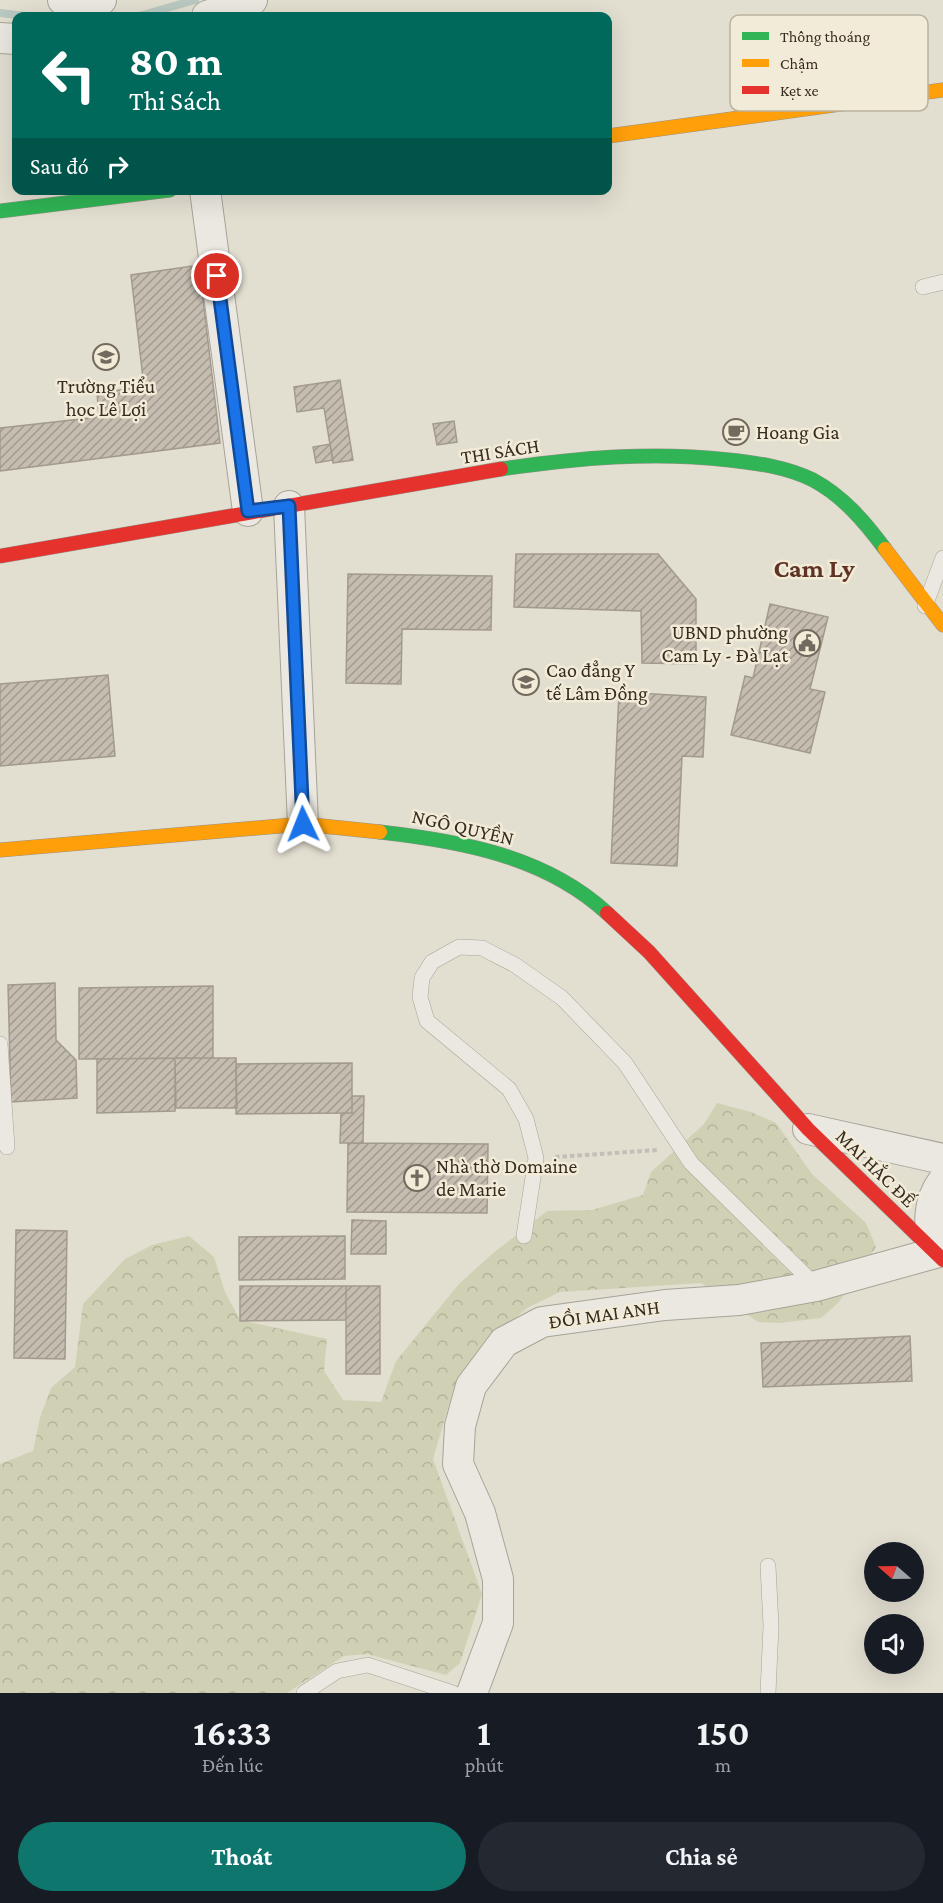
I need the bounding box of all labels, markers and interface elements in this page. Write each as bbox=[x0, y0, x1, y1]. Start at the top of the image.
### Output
legend bbox=[730, 15, 928, 111]
text: Thông thoáng bbox=[780, 28, 870, 46]
icon: left bbox=[30, 36, 108, 114]
text: 80 m bbox=[129, 37, 223, 84]
text: Chậm bbox=[780, 55, 818, 73]
text: Kẹt xe bbox=[780, 82, 819, 100]
text: Thi Sách bbox=[129, 86, 221, 116]
icon: right bbox=[101, 150, 134, 183]
text: Sau đó bbox=[30, 154, 89, 179]
pin bbox=[191, 250, 242, 301]
icon: arrive bbox=[200, 259, 233, 292]
school or university icon: Trường Tiểu học Lê Lợi bbox=[91, 342, 121, 372]
place label: Trường Tiểu học Lê Lợi bbox=[57, 375, 155, 421]
cafe icon: Hoang Gia bbox=[721, 417, 751, 447]
place label: Hoang Gia bbox=[756, 421, 840, 444]
street label: THI SÁCH bbox=[459, 434, 541, 468]
district label: Cam Ly bbox=[773, 554, 855, 583]
place label: UBND phường Cam Ly - Đà Lạt bbox=[662, 621, 788, 667]
public building icon: UBND phường Cam Ly - Đà Lạt bbox=[792, 628, 822, 658]
place label: Cao đẳng Y tế Lâm Đồng bbox=[546, 659, 648, 705]
school or university icon: Cao đẳng Y tế Lâm Đồng bbox=[511, 667, 541, 697]
position arrow bbox=[271, 792, 335, 856]
street label: NGÔ QUYỀN bbox=[410, 804, 516, 849]
street label: MAI HẮC ĐẾ bbox=[832, 1124, 921, 1211]
place label: Nhà thờ Domaine de Marie bbox=[436, 1155, 578, 1200]
church icon: Nhà thờ Domaine de Marie bbox=[402, 1163, 432, 1193]
street label: ĐỒI MAI ANH bbox=[547, 1294, 661, 1333]
north arrow bbox=[864, 1542, 924, 1602]
map controls bbox=[864, 1542, 924, 1674]
button: sound bbox=[864, 1614, 924, 1674]
text: 16:33 bbox=[193, 1713, 271, 1753]
text: 1 bbox=[477, 1713, 491, 1753]
text: 150 bbox=[697, 1713, 750, 1753]
text: Đến lúc bbox=[202, 1754, 263, 1776]
text: phút bbox=[465, 1754, 503, 1776]
text: m bbox=[715, 1754, 731, 1776]
button: Thoát bbox=[18, 1822, 466, 1891]
button: Chia sẻ bbox=[478, 1822, 925, 1891]

